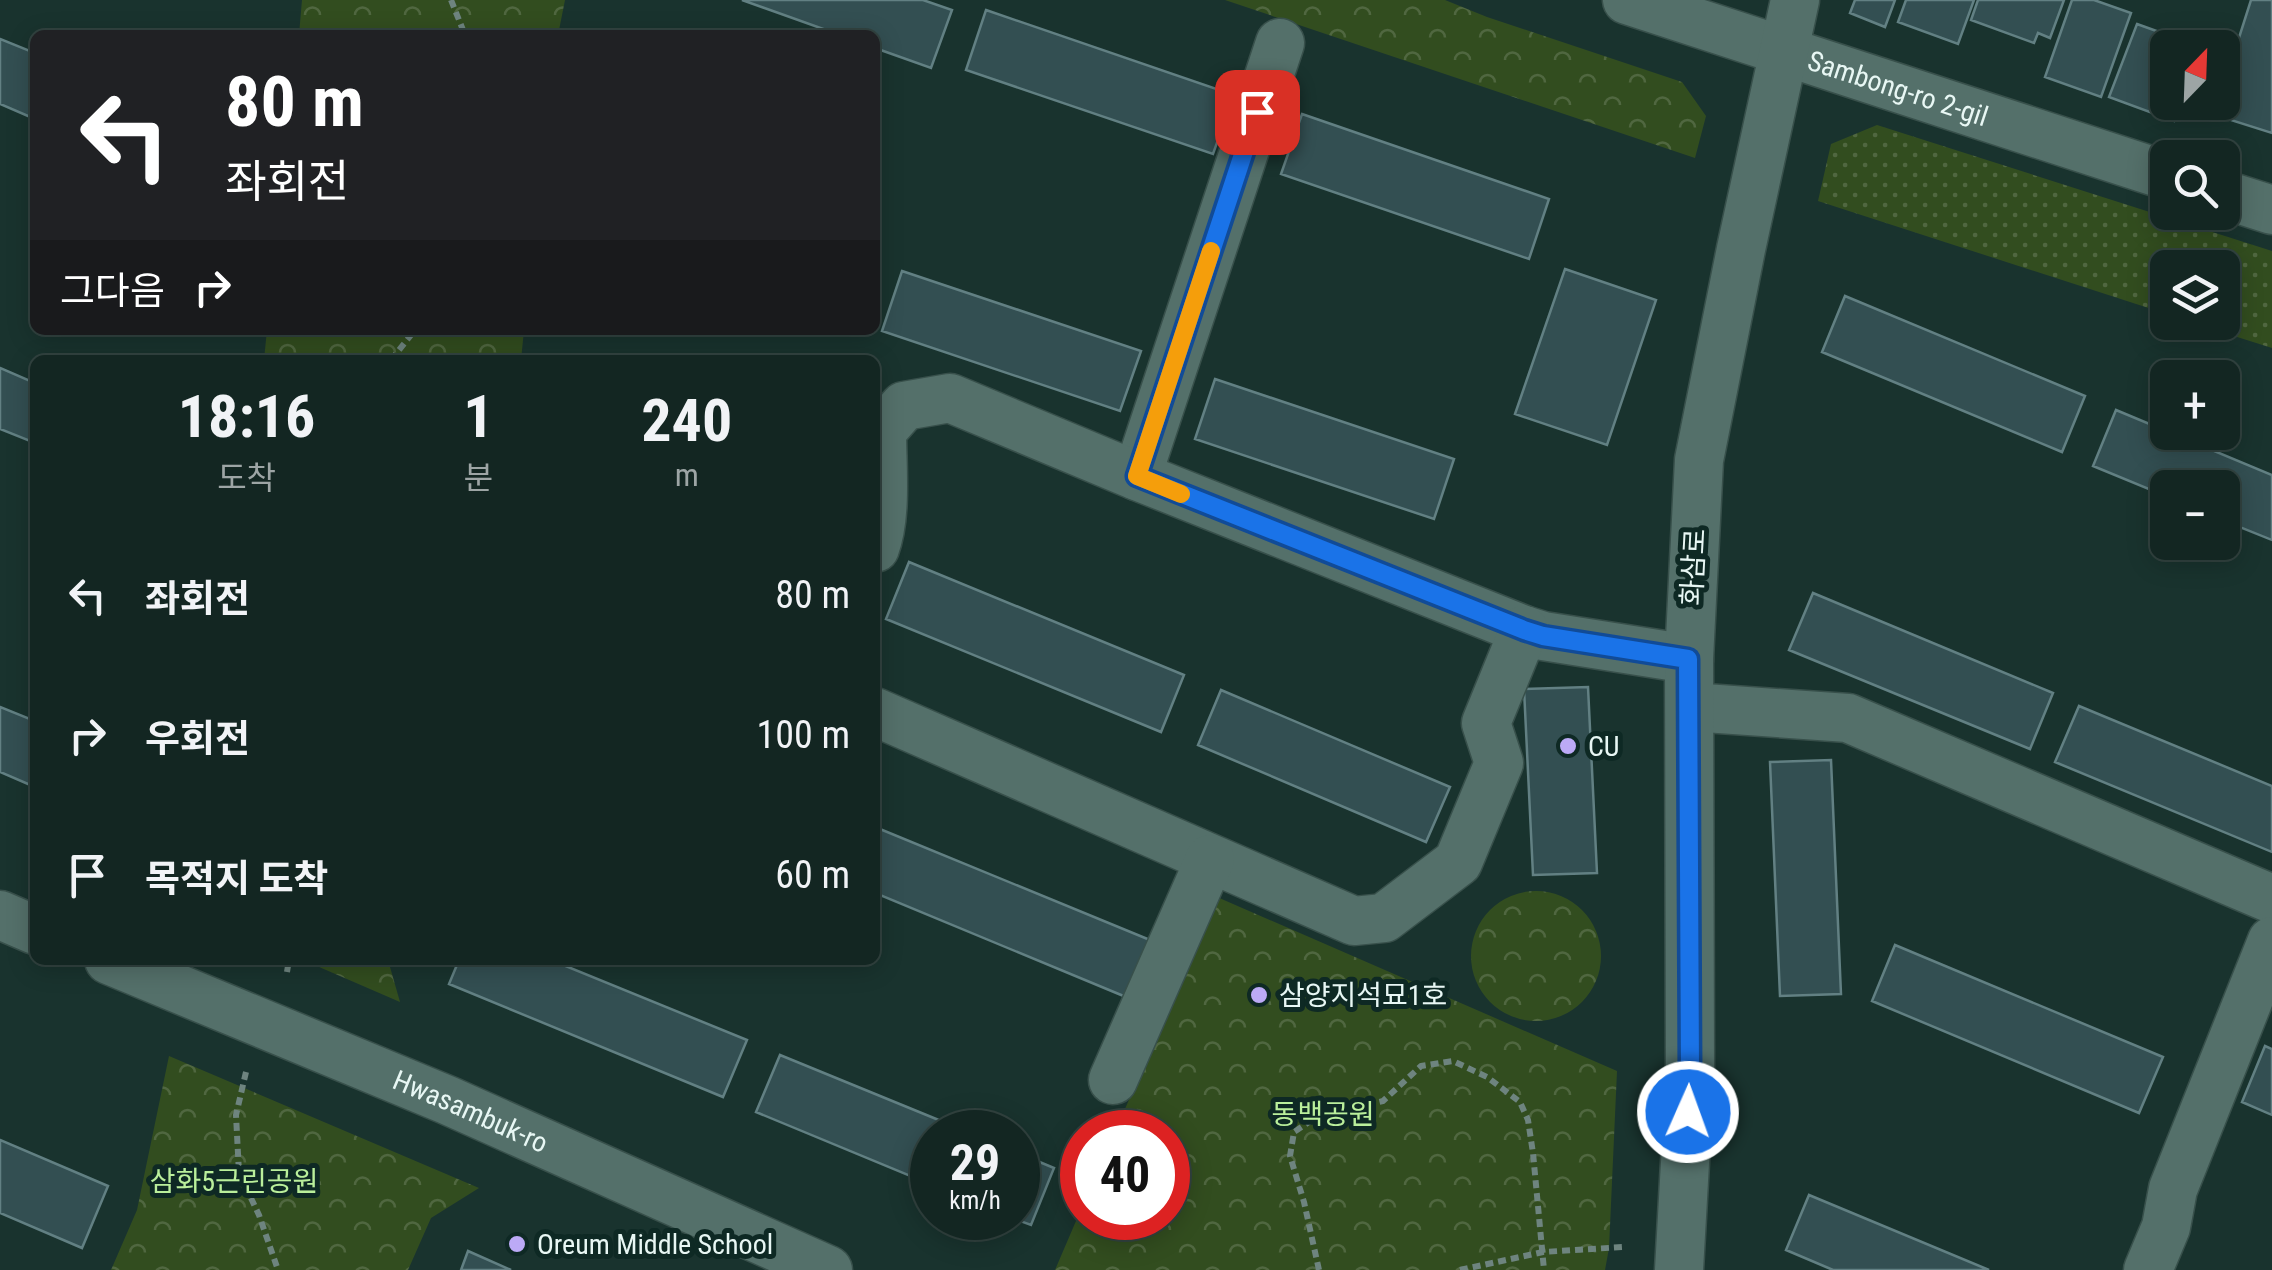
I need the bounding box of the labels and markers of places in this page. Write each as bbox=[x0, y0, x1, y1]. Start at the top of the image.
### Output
pin bbox=[1215, 70, 1300, 155]
place label: CU bbox=[1588, 730, 1620, 763]
marker: CU bbox=[1557, 735, 1579, 757]
place label: 삼양지석묘1호 bbox=[1279, 979, 1447, 1012]
marker: 삼양지석묘1호 bbox=[1248, 984, 1270, 1006]
place label: Oreum Middle School bbox=[537, 1228, 773, 1261]
marker: Oreum Middle School bbox=[506, 1233, 528, 1255]

